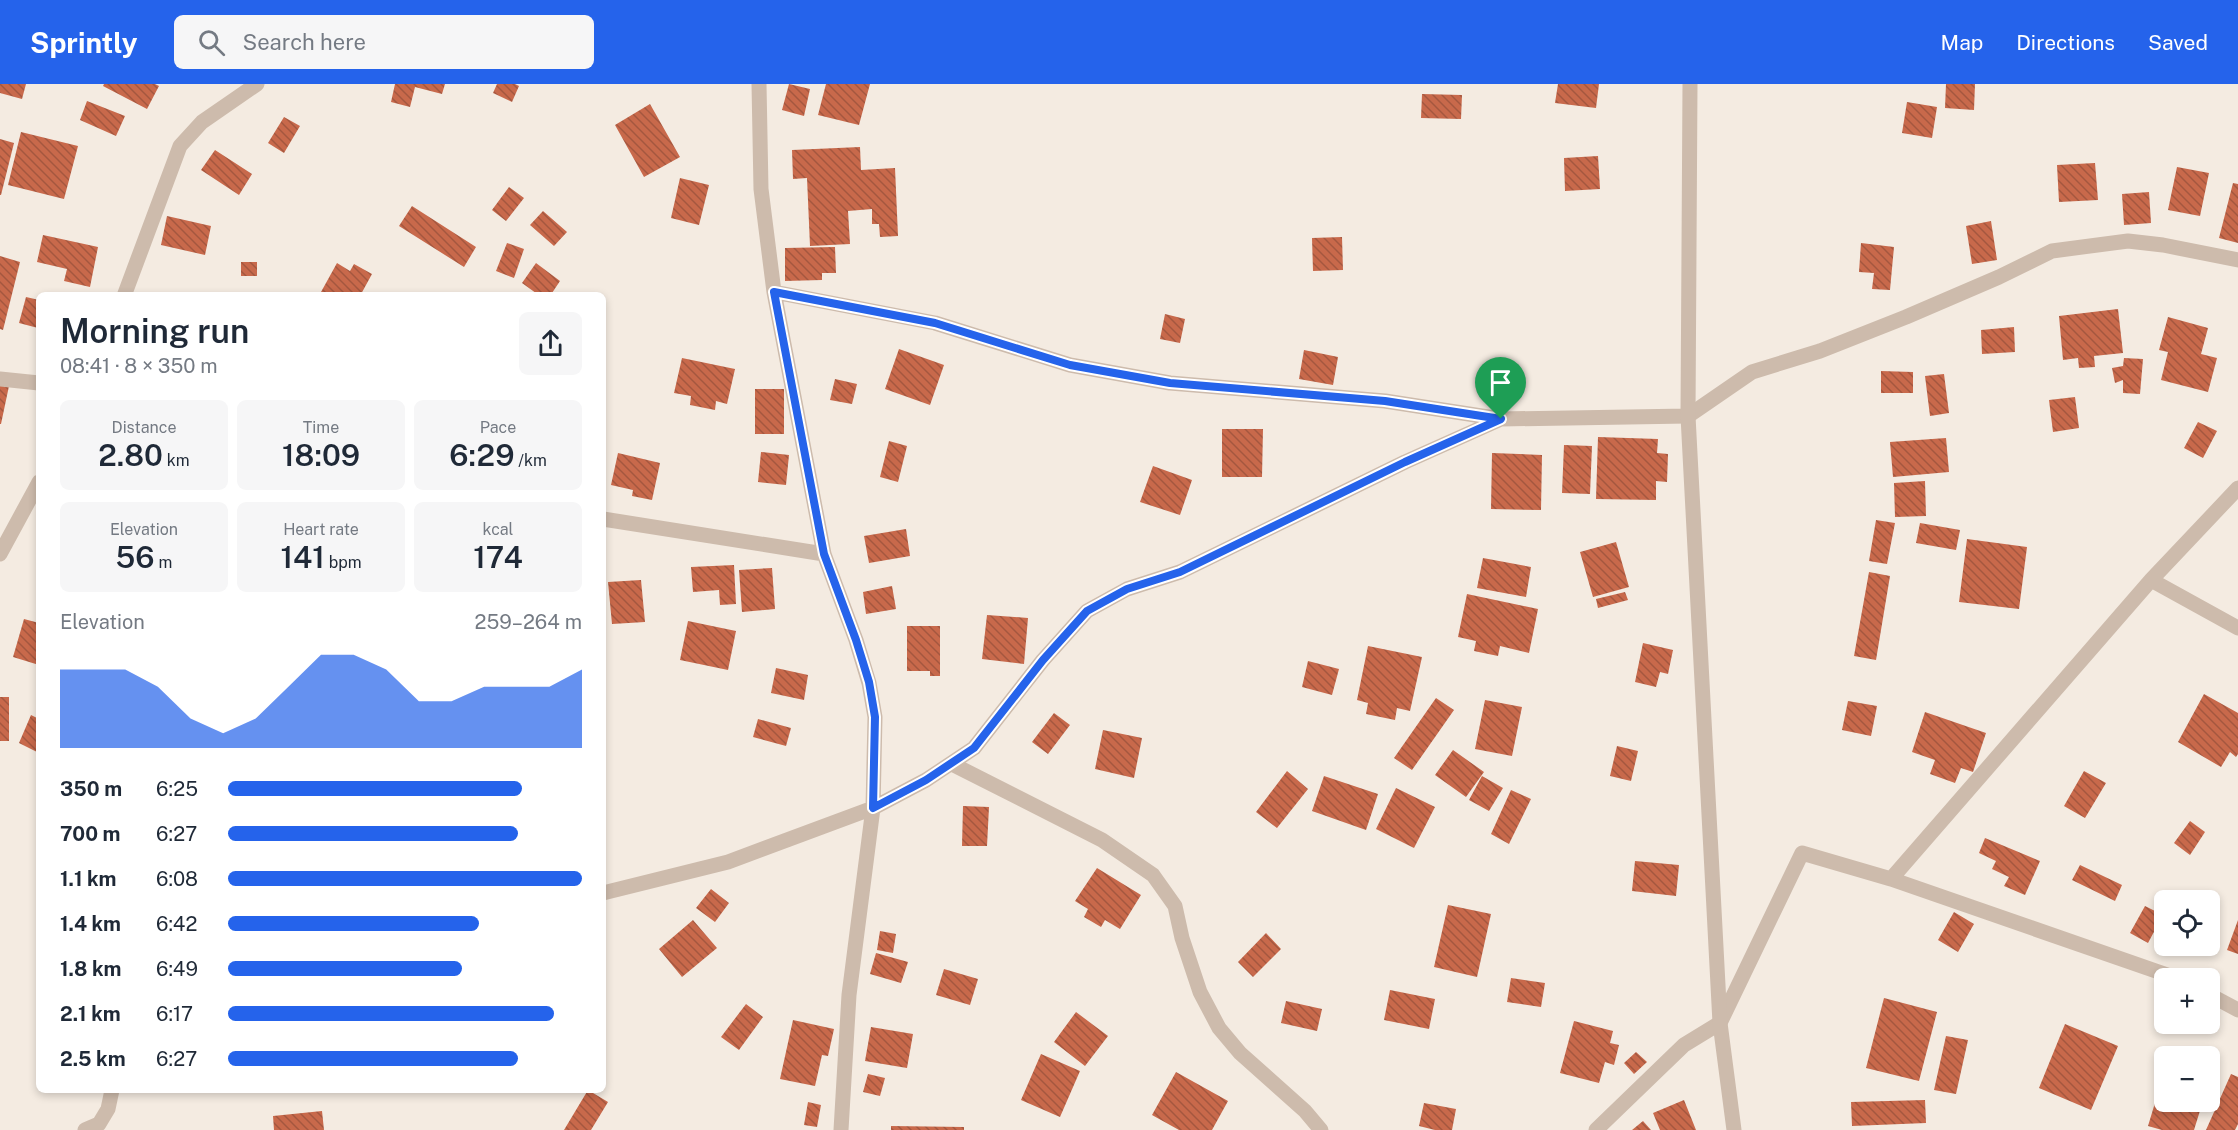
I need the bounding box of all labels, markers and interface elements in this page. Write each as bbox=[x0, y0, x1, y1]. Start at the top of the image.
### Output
search box bbox=[174, 15, 594, 69]
text: Sprintly bbox=[30, 26, 138, 59]
icon: search bbox=[195, 26, 228, 59]
text: Search here bbox=[243, 29, 366, 55]
text: Map bbox=[1941, 30, 1983, 55]
text: Directions bbox=[2016, 30, 2115, 55]
text: Saved bbox=[2148, 30, 2208, 55]
text: Morning run bbox=[60, 312, 249, 350]
button: share bbox=[519, 312, 582, 375]
text: 08:41 · 8 × 350 m bbox=[60, 354, 218, 378]
pin bbox=[1475, 357, 1526, 419]
icon: arrive bbox=[1484, 366, 1517, 399]
text: Distance bbox=[112, 418, 176, 437]
text: Time bbox=[303, 418, 339, 437]
text: Pace bbox=[480, 418, 516, 437]
text: 2.80 bbox=[98, 437, 163, 473]
text: 18:09 bbox=[282, 437, 360, 473]
text: 6:29 bbox=[449, 437, 514, 473]
text: km bbox=[163, 451, 190, 470]
text: /km bbox=[514, 451, 547, 470]
text: Elevation bbox=[110, 520, 178, 539]
text: Heart rate bbox=[283, 520, 359, 539]
text: kcal bbox=[483, 520, 513, 539]
text: 56 bbox=[116, 539, 155, 575]
text: 141 bbox=[280, 539, 325, 575]
text: 174 bbox=[473, 539, 523, 575]
text: m bbox=[155, 553, 172, 572]
text: bpm bbox=[325, 553, 362, 572]
text: Elevation bbox=[60, 610, 145, 634]
text: 259–264 m bbox=[475, 610, 582, 634]
text: 350 m bbox=[60, 777, 122, 801]
text: 6:25 bbox=[156, 777, 198, 801]
text: 700 m bbox=[60, 822, 120, 846]
text: 6:27 bbox=[156, 822, 197, 846]
text: 1.1 km bbox=[60, 867, 117, 891]
text: 6:08 bbox=[156, 867, 198, 891]
map controls bbox=[2154, 890, 2220, 1112]
button: locate bbox=[2154, 890, 2220, 956]
text: 1.4 km bbox=[60, 912, 121, 936]
text: 6:42 bbox=[156, 912, 197, 936]
text: 1.8 km bbox=[60, 957, 121, 981]
text: 6:49 bbox=[156, 957, 198, 981]
button: + bbox=[2154, 968, 2220, 1034]
text: 2.1 km bbox=[60, 1002, 121, 1026]
text: 6:17 bbox=[156, 1002, 193, 1026]
button: − bbox=[2154, 1046, 2220, 1112]
text: 2.5 km bbox=[60, 1047, 126, 1071]
text: 6:27 bbox=[156, 1047, 197, 1071]

